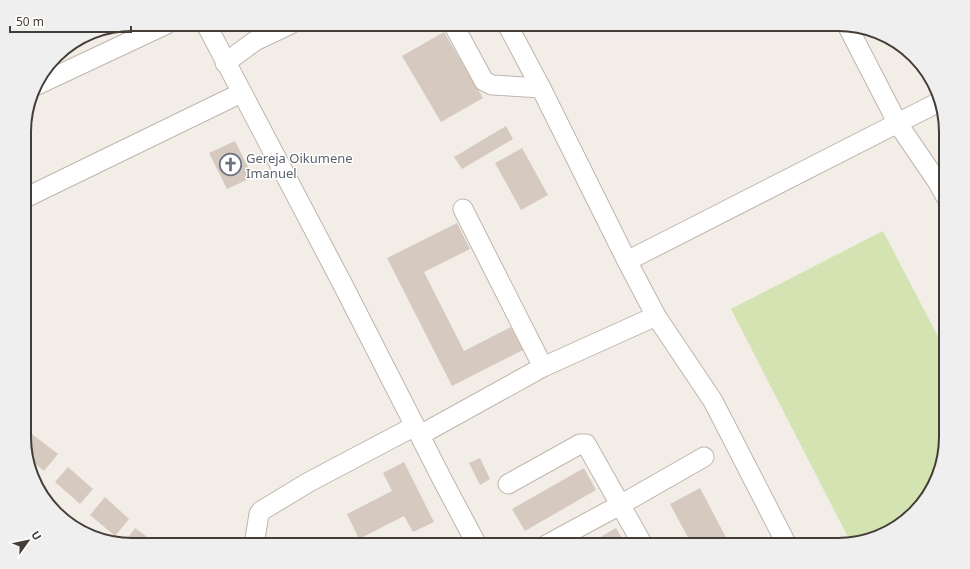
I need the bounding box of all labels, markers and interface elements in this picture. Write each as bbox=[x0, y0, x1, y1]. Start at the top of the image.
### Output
scale bar bbox=[10, 8, 131, 34]
text: 50 m bbox=[16, 13, 44, 30]
place label: Gereja Oikumene Imanuel bbox=[246, 149, 353, 182]
church icon: Gereja Oikumene Imanuel bbox=[218, 152, 244, 178]
north arrow bbox=[8, 521, 48, 561]
text: U bbox=[28, 528, 45, 543]

